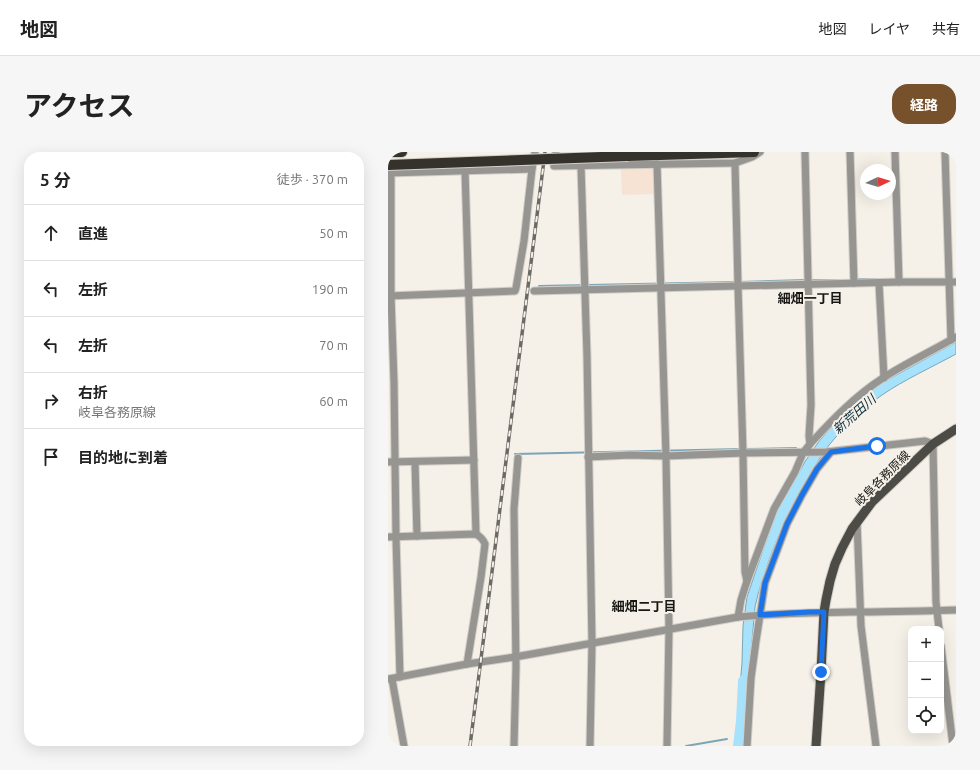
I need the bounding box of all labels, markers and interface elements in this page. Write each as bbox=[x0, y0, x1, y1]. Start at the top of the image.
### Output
text: 地図 bbox=[20, 18, 58, 40]
text: 地図 bbox=[818, 21, 846, 37]
text: レイヤ bbox=[868, 21, 910, 37]
text: 共有 bbox=[932, 21, 960, 37]
button: 経路 bbox=[892, 84, 956, 124]
text: アクセス bbox=[24, 90, 135, 121]
north arrow bbox=[860, 164, 896, 200]
text: 5 分 bbox=[40, 170, 71, 189]
text: 徒歩 · 370 m bbox=[277, 172, 348, 186]
icon: ahead bbox=[40, 222, 62, 244]
text: 直進 bbox=[78, 225, 108, 242]
text: 50 m bbox=[319, 226, 348, 240]
icon: left bbox=[40, 278, 62, 300]
text: 左折 bbox=[78, 281, 108, 298]
text: 190 m bbox=[312, 282, 348, 296]
district label: 細畑一丁目 bbox=[777, 291, 843, 305]
icon: left bbox=[40, 334, 62, 356]
text: 左折 bbox=[78, 337, 108, 354]
text: 70 m bbox=[319, 338, 348, 352]
text: 右折 bbox=[78, 384, 108, 401]
icon: right bbox=[40, 390, 62, 412]
water label: 新荒田川 bbox=[830, 390, 880, 436]
text: 60 m bbox=[319, 394, 348, 408]
text: 岐阜各務原線 bbox=[78, 405, 156, 419]
route start bbox=[868, 437, 886, 455]
icon: arrive bbox=[40, 446, 62, 468]
street label: 岐阜各務原線 bbox=[852, 448, 912, 508]
text: 目的地に到着 bbox=[78, 449, 168, 466]
district label: 細畑二丁目 bbox=[611, 599, 677, 613]
map controls bbox=[908, 626, 944, 734]
button: + bbox=[908, 626, 944, 662]
button: − bbox=[908, 662, 944, 698]
route end bbox=[812, 663, 830, 681]
button: locate bbox=[908, 698, 944, 734]

